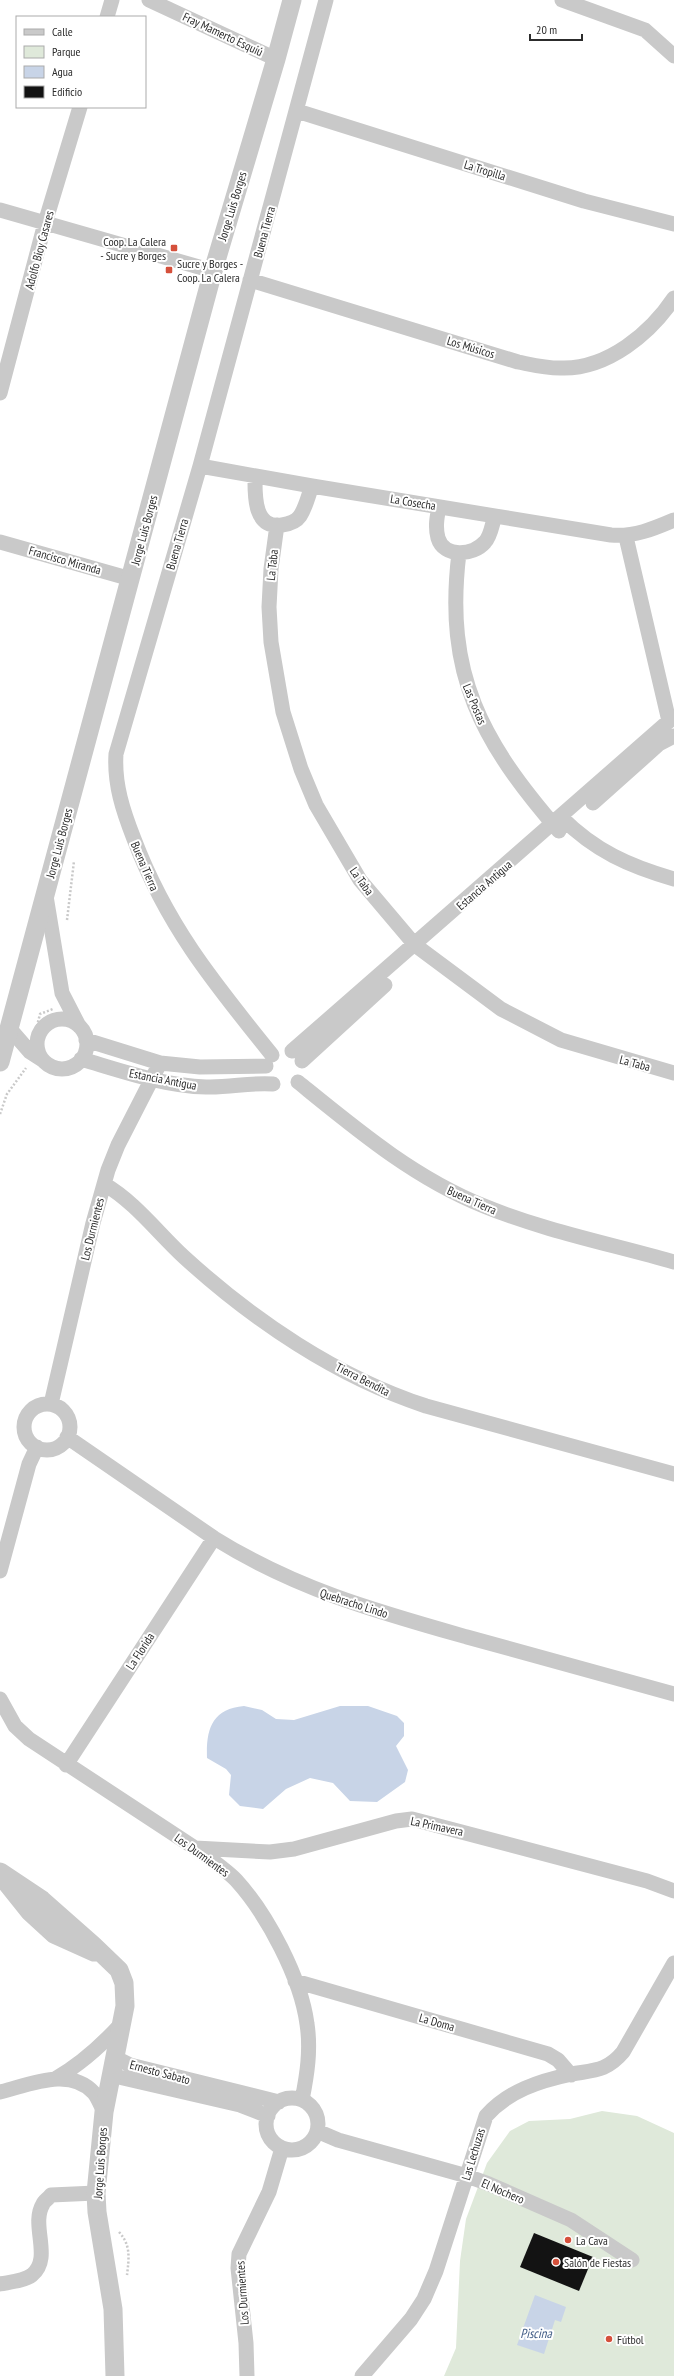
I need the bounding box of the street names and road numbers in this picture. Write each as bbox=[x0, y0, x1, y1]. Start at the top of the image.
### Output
street label: Fray Mamerto Esquiú bbox=[180, 9, 266, 59]
street label: La Tropilla bbox=[462, 157, 508, 183]
street label: Jorge Luis Borges bbox=[214, 170, 250, 243]
street label: Buena Tierra bbox=[250, 205, 278, 259]
street label: Adolfo Bioy Casares bbox=[21, 209, 57, 291]
street label: Los Músicos bbox=[445, 333, 497, 361]
street label: La Cosecha bbox=[389, 491, 437, 513]
street label: Jorge Luis Borges bbox=[127, 493, 161, 567]
street label: Buena Tierra bbox=[163, 517, 191, 571]
street label: Francisco Miranda bbox=[27, 543, 103, 578]
street label: La Taba bbox=[263, 549, 281, 581]
street label: Las Postas bbox=[460, 681, 490, 727]
street label: Jorge Luis Borges bbox=[42, 806, 76, 880]
street label: Buena Tierra bbox=[128, 839, 162, 893]
street label: Estancia Antigua bbox=[453, 857, 515, 913]
street label: La Taba bbox=[347, 864, 377, 898]
street label: La Taba bbox=[618, 1052, 652, 1074]
street label: Estancia Antigua bbox=[128, 1065, 198, 1093]
street label: Buena Tierra bbox=[445, 1182, 499, 1218]
street label: Los Durmientes bbox=[77, 1196, 107, 1262]
street label: Tierra Bendita bbox=[333, 1359, 393, 1399]
street label: Quebracho Lindo bbox=[318, 1585, 390, 1621]
street label: La Florida bbox=[123, 1630, 158, 1672]
street label: La Primavera bbox=[409, 1813, 465, 1839]
street label: Los Durmientes bbox=[172, 1830, 232, 1880]
street label: La Doma bbox=[418, 2010, 457, 2034]
street label: Ernesto Sabato bbox=[128, 2057, 192, 2087]
street label: Las Lechuzas bbox=[458, 2126, 488, 2182]
street label: Jorge Luis Borges bbox=[90, 2127, 110, 2200]
street label: El Nochero bbox=[479, 2175, 527, 2207]
street label: Los Durmientes bbox=[232, 2261, 252, 2325]

